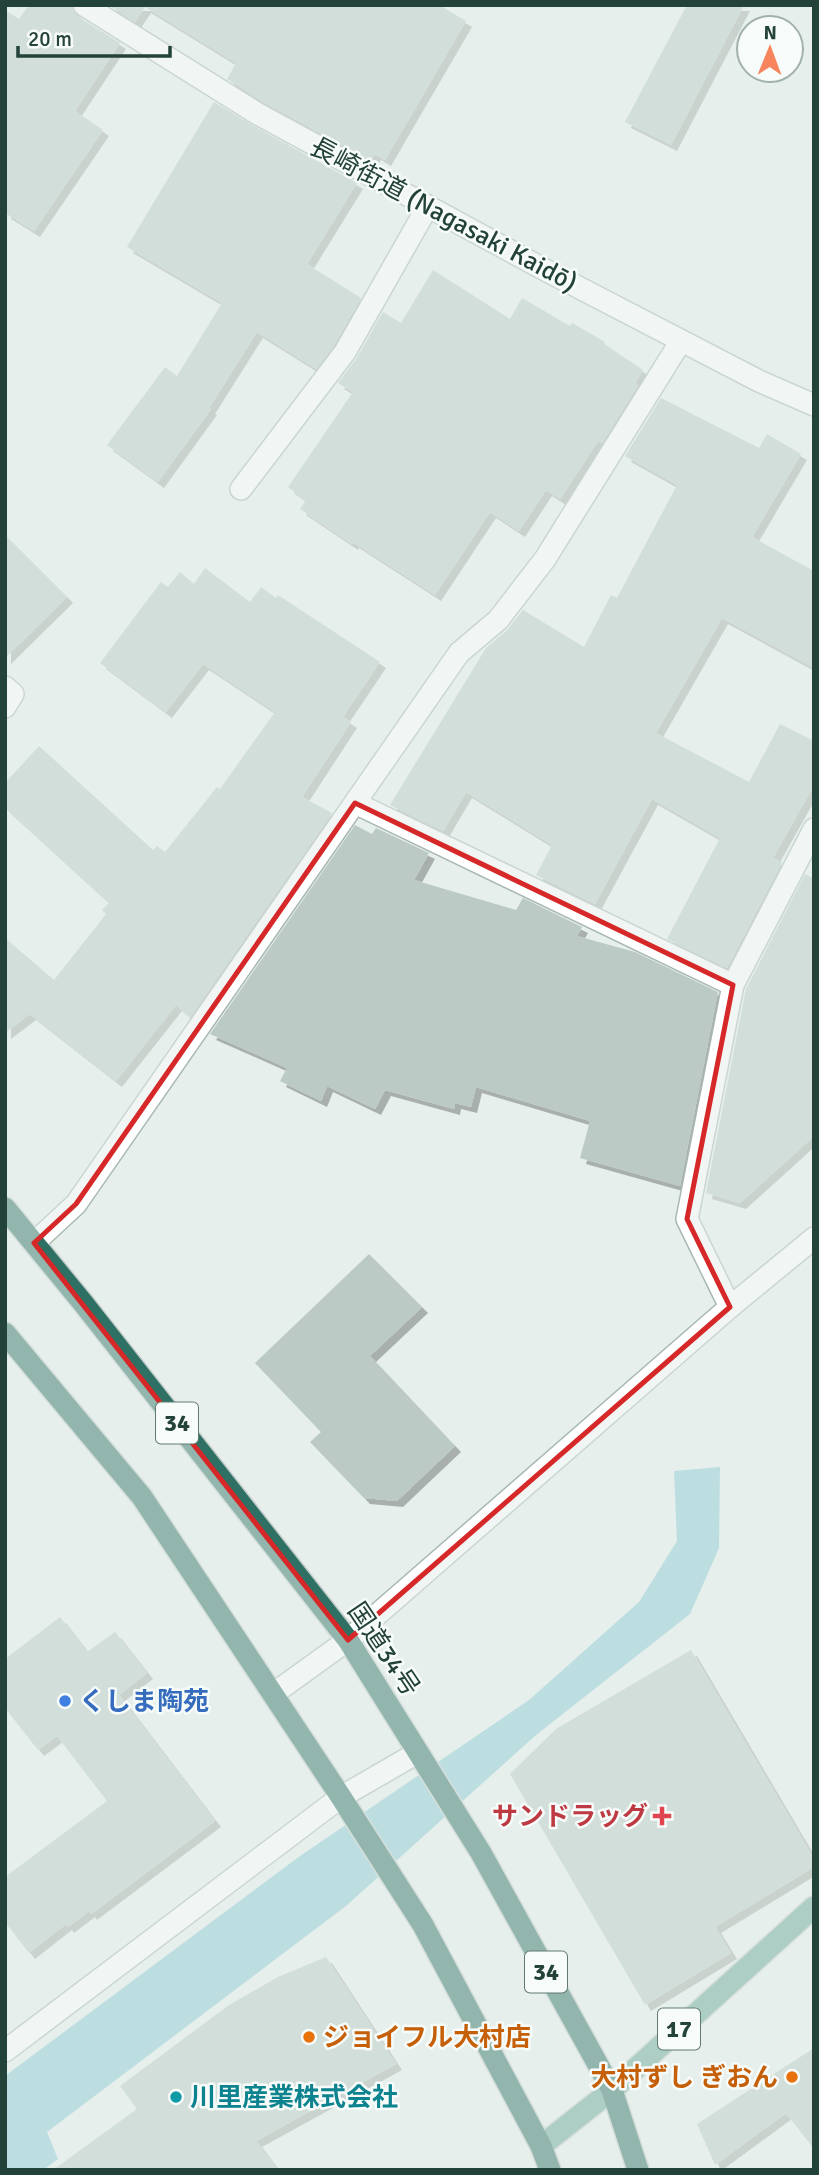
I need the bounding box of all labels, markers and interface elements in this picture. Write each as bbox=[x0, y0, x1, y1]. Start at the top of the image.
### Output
scale bar bbox=[18, 14, 170, 58]
north arrow bbox=[735, 14, 805, 84]
text: N bbox=[763, 21, 777, 45]
text: 20 m bbox=[28, 26, 72, 52]
street label: 長崎街道 (Nagasaki Kaidō) bbox=[305, 131, 583, 299]
road number: 34 bbox=[156, 1402, 198, 1443]
street label: 国道34号 bbox=[340, 1597, 426, 1702]
place label: くしま陶苑 bbox=[79, 1686, 209, 1718]
marker: くしま陶苑 bbox=[57, 1693, 73, 1709]
place label: サンドラッグ bbox=[492, 1801, 648, 1833]
marker: サンドラッグ bbox=[654, 1808, 670, 1824]
road number: 34 bbox=[525, 1952, 567, 1993]
road number: 17 bbox=[658, 2008, 700, 2050]
place label: ジョイフル大村店 bbox=[323, 2022, 531, 2054]
marker: ジョイフル大村店 bbox=[301, 2029, 317, 2045]
place label: 大村ずし ぎおん bbox=[590, 2062, 778, 2094]
marker: 大村ずし ぎおん bbox=[784, 2069, 800, 2085]
place label: 川里産業株式会社 bbox=[190, 2082, 398, 2114]
marker: 川里産業株式会社 bbox=[168, 2089, 184, 2105]

